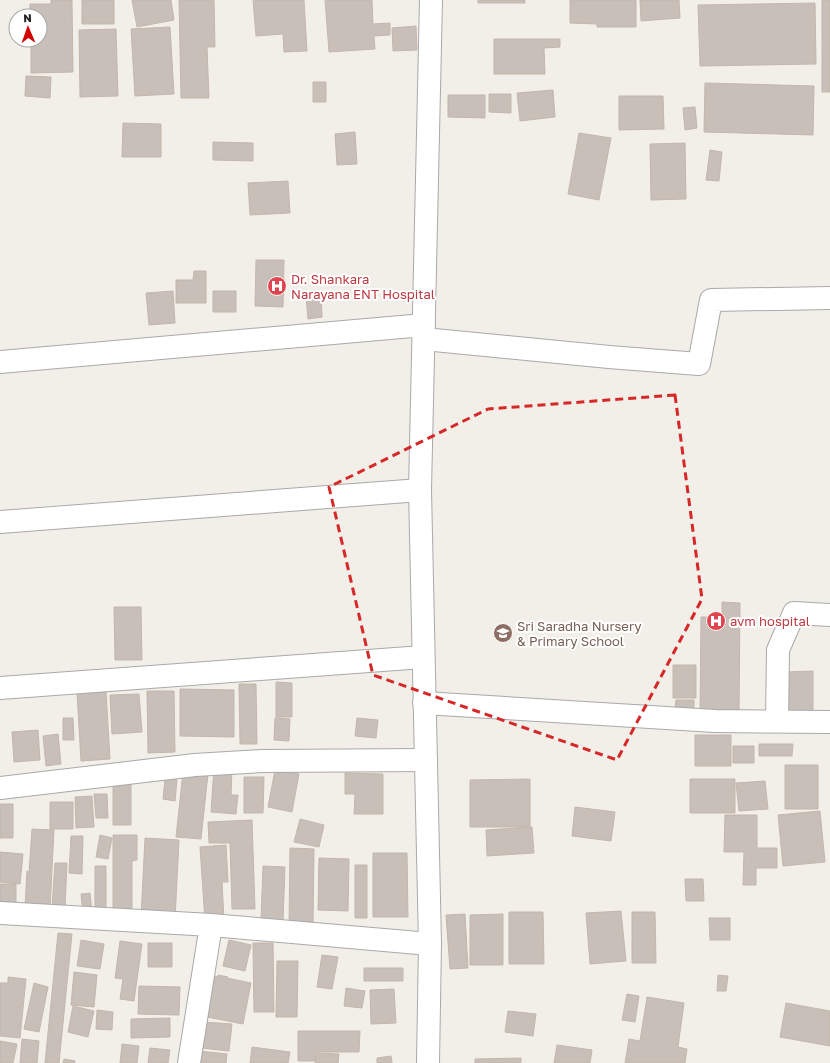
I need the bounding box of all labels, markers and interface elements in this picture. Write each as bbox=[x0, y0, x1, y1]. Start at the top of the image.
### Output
north arrow bbox=[8, 8, 48, 48]
text: N bbox=[23, 11, 32, 24]
place label: Dr. Shankara Narayana ENT Hospital bbox=[291, 271, 435, 302]
hospital icon: Dr. Shankara Narayana ENT Hospital bbox=[266, 275, 288, 297]
hospital icon: avm hospital bbox=[705, 610, 727, 632]
place label: avm hospital bbox=[730, 613, 810, 629]
place label: Sri Saradha Nursery & Primary School bbox=[517, 618, 642, 649]
school or university icon: Sri Saradha Nursery & Primary School bbox=[492, 622, 514, 644]

